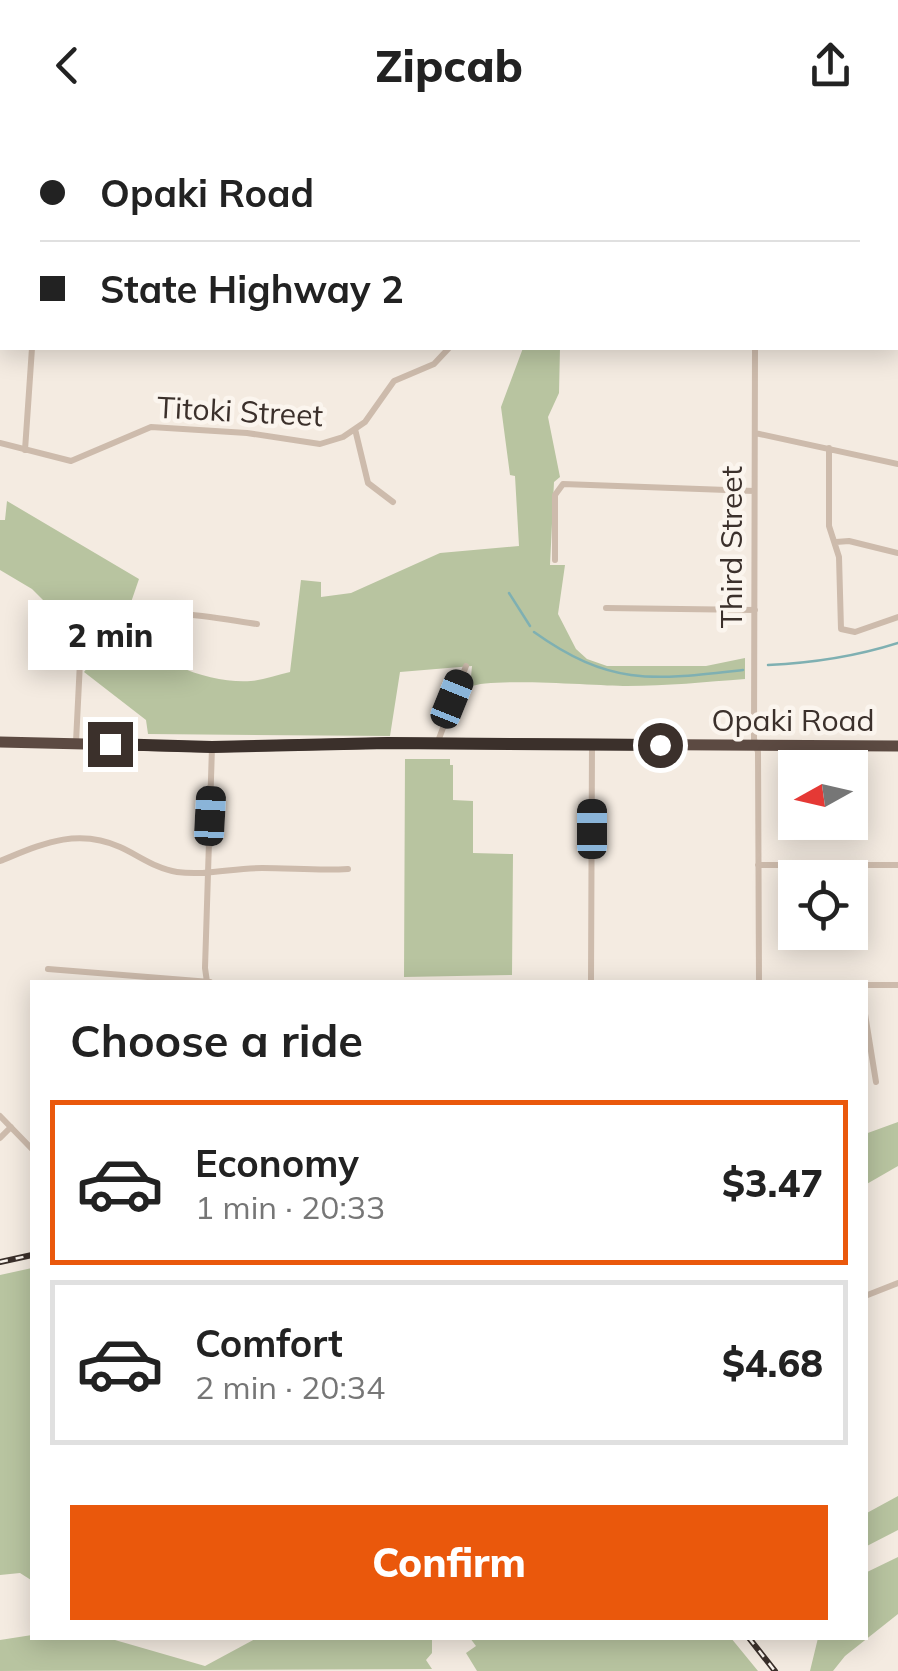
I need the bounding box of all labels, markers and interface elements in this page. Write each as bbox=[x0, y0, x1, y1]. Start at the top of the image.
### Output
text: Zipcab bbox=[375, 37, 523, 93]
icon: back bbox=[40, 38, 95, 93]
icon: share bbox=[803, 38, 858, 93]
text: Opaki Road bbox=[100, 169, 314, 217]
text: State Highway 2 bbox=[100, 265, 404, 313]
street label: Titoki Street bbox=[156, 388, 324, 434]
street label: Third Street bbox=[712, 466, 750, 628]
callout: 2 min bbox=[28, 599, 192, 669]
text: 2 min bbox=[68, 615, 153, 655]
car bbox=[427, 666, 477, 732]
street label: Opaki Road bbox=[711, 701, 875, 739]
route end bbox=[88, 722, 133, 767]
route start bbox=[638, 723, 683, 768]
north arrow bbox=[778, 750, 868, 840]
map controls bbox=[778, 750, 868, 950]
car bbox=[193, 785, 227, 847]
car bbox=[577, 799, 607, 859]
button: locate bbox=[778, 860, 868, 950]
text: Choose a ride bbox=[70, 1012, 363, 1068]
icon: car bbox=[75, 1138, 165, 1228]
text: Economy bbox=[195, 1139, 359, 1187]
text: $3.47 bbox=[722, 1159, 823, 1207]
text: 1 min · 20:33 bbox=[195, 1187, 385, 1227]
icon: car bbox=[75, 1318, 165, 1408]
text: Comfort bbox=[195, 1319, 343, 1367]
text: $4.68 bbox=[722, 1339, 823, 1387]
text: 2 min · 20:34 bbox=[195, 1367, 385, 1407]
button: Confirm bbox=[70, 1505, 828, 1620]

